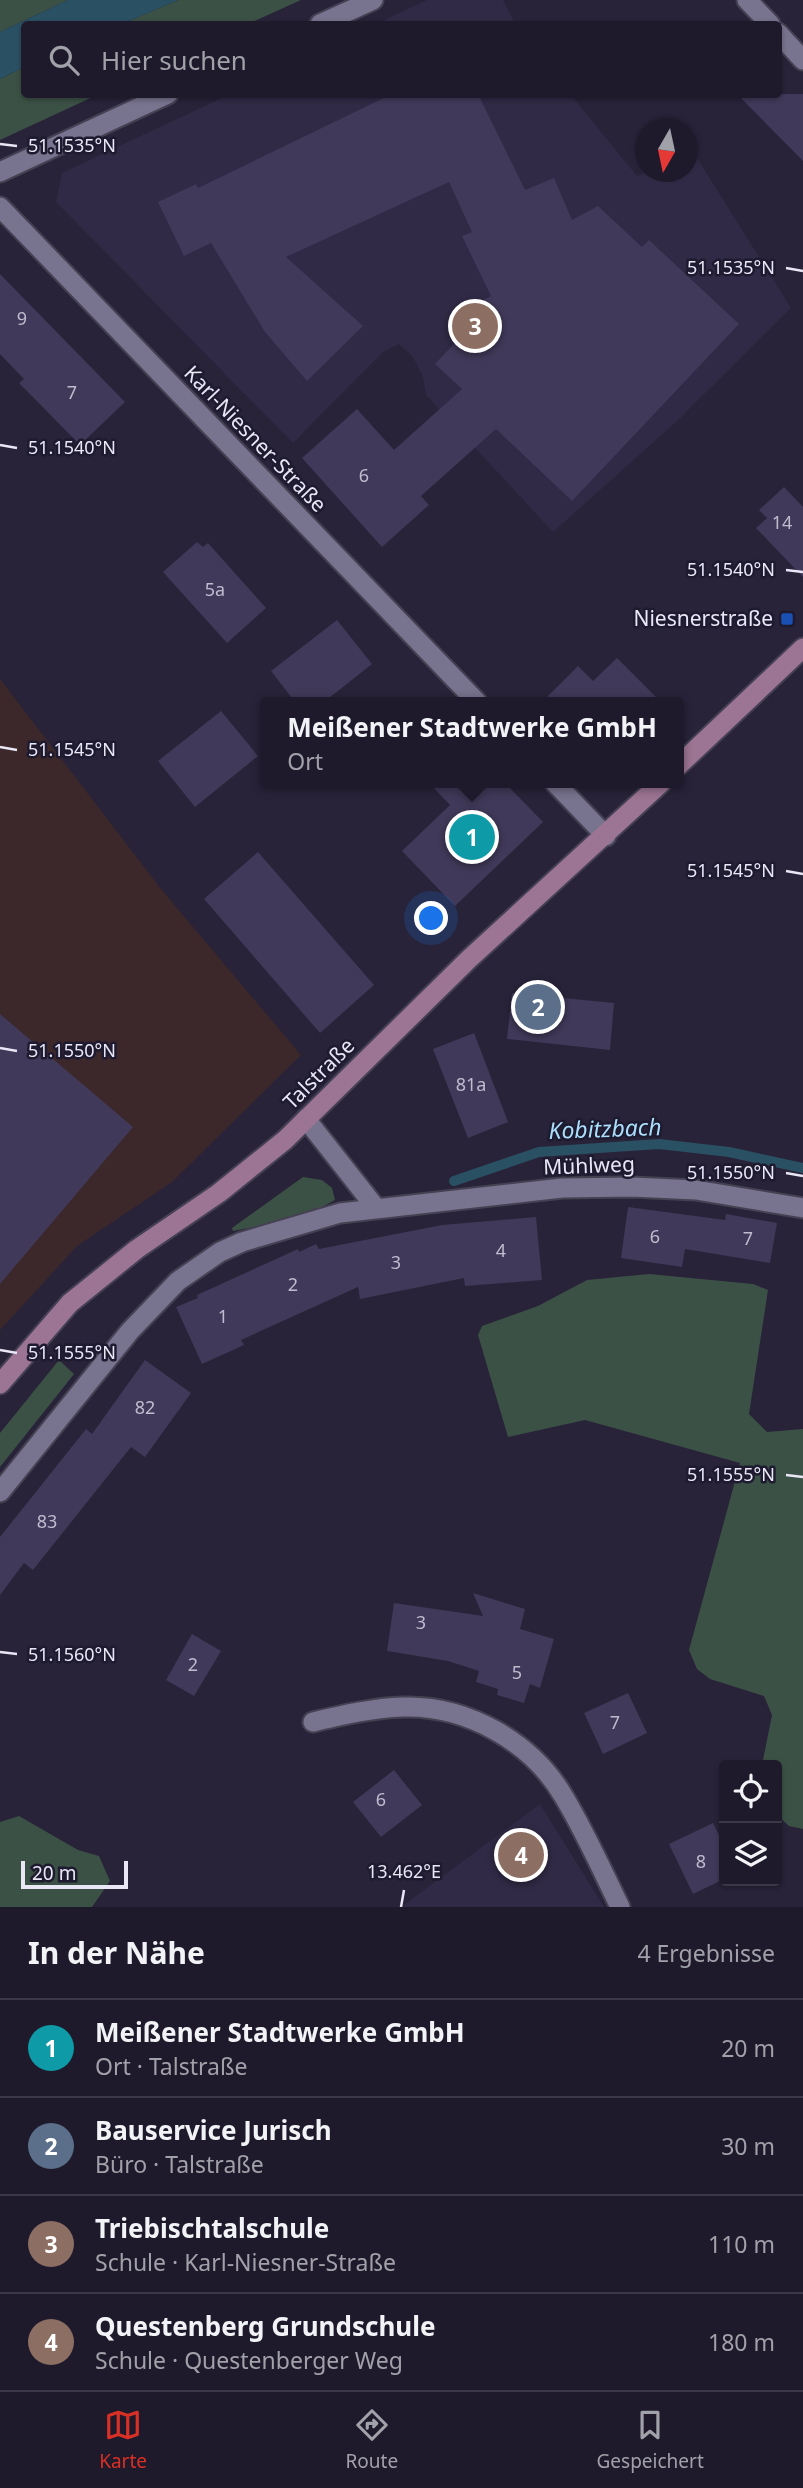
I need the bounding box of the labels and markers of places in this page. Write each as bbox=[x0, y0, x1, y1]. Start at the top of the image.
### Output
pin: 3 bbox=[452, 300, 498, 352]
place label: Niesnerstraße bbox=[633, 604, 773, 632]
marker: Niesnerstraße bbox=[779, 611, 795, 627]
pin: 1 bbox=[449, 811, 495, 863]
pin: 2 bbox=[515, 981, 561, 1033]
pin: 4 bbox=[498, 1829, 544, 1881]

